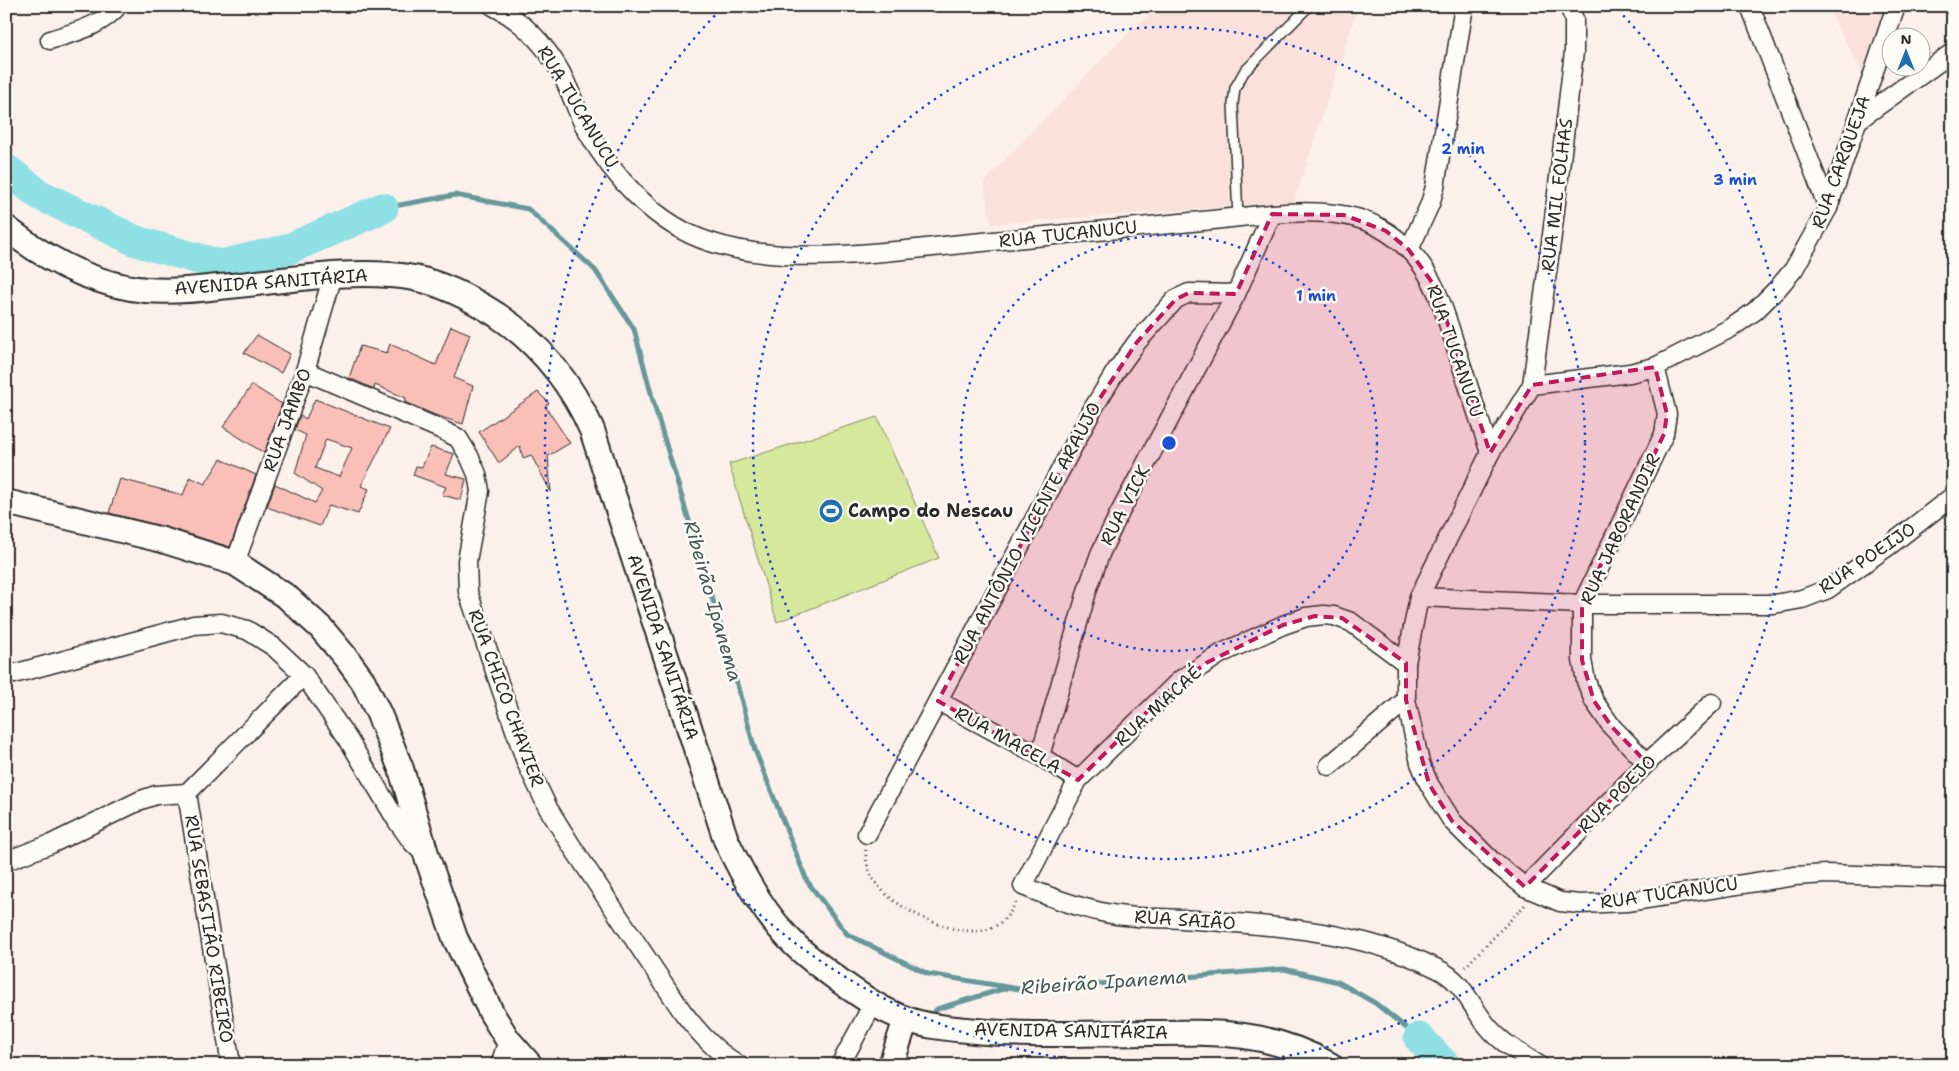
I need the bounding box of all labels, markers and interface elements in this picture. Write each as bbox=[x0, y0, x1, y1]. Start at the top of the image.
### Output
north arrow bbox=[1882, 28, 1932, 78]
text: N bbox=[1900, 30, 1912, 48]
street label: RUA TUCANUCU bbox=[532, 41, 624, 173]
street label: RUA CARQUEJA bbox=[1806, 92, 1876, 232]
street label: RUA MIL FOLHAS bbox=[1536, 117, 1578, 273]
text: 2 min bbox=[1441, 139, 1485, 159]
text: 3 min bbox=[1713, 170, 1757, 190]
street label: RUA TUCANUCU bbox=[998, 215, 1138, 253]
street label: AVENIDA SANITÁRIA bbox=[173, 263, 369, 301]
street label: RUA TUCANUCU bbox=[1421, 281, 1489, 421]
text: 1 min bbox=[1296, 286, 1336, 306]
street label: RUA JAMBO bbox=[257, 365, 317, 475]
street label: RUA ANTÔNIO VICENTE ARAUJO bbox=[948, 398, 1106, 668]
centre of rings bbox=[1160, 434, 1178, 452]
street label: RUA JABORANDIR bbox=[1574, 450, 1666, 608]
street label: RUA VICK bbox=[1094, 460, 1156, 550]
sports icon: Campo do Nescau bbox=[818, 498, 844, 524]
place label: Campo do Nescau bbox=[848, 499, 1013, 523]
water label: Ribeirão Ipanema bbox=[678, 517, 748, 685]
street label: RUA POEIJO bbox=[1814, 517, 1920, 599]
street label: AVENIDA SANITÁRIA bbox=[622, 551, 704, 743]
street label: RUA CHICO CHAVIER bbox=[463, 606, 549, 790]
street label: RUA MACAÉ bbox=[1109, 661, 1207, 751]
street label: RUA MACELA bbox=[951, 701, 1065, 779]
street label: RUA POEJO bbox=[1573, 750, 1661, 838]
street label: RUA SEBASTIÃO RIBEIRO bbox=[179, 813, 239, 1045]
street label: RUA TUCANUCU bbox=[1598, 871, 1740, 915]
street label: RUA SAIÃO bbox=[1134, 904, 1236, 936]
water label: Ribeirão Ipanema bbox=[1020, 964, 1188, 1000]
street label: AVENIDA SANITÁRIA bbox=[974, 1017, 1168, 1045]

